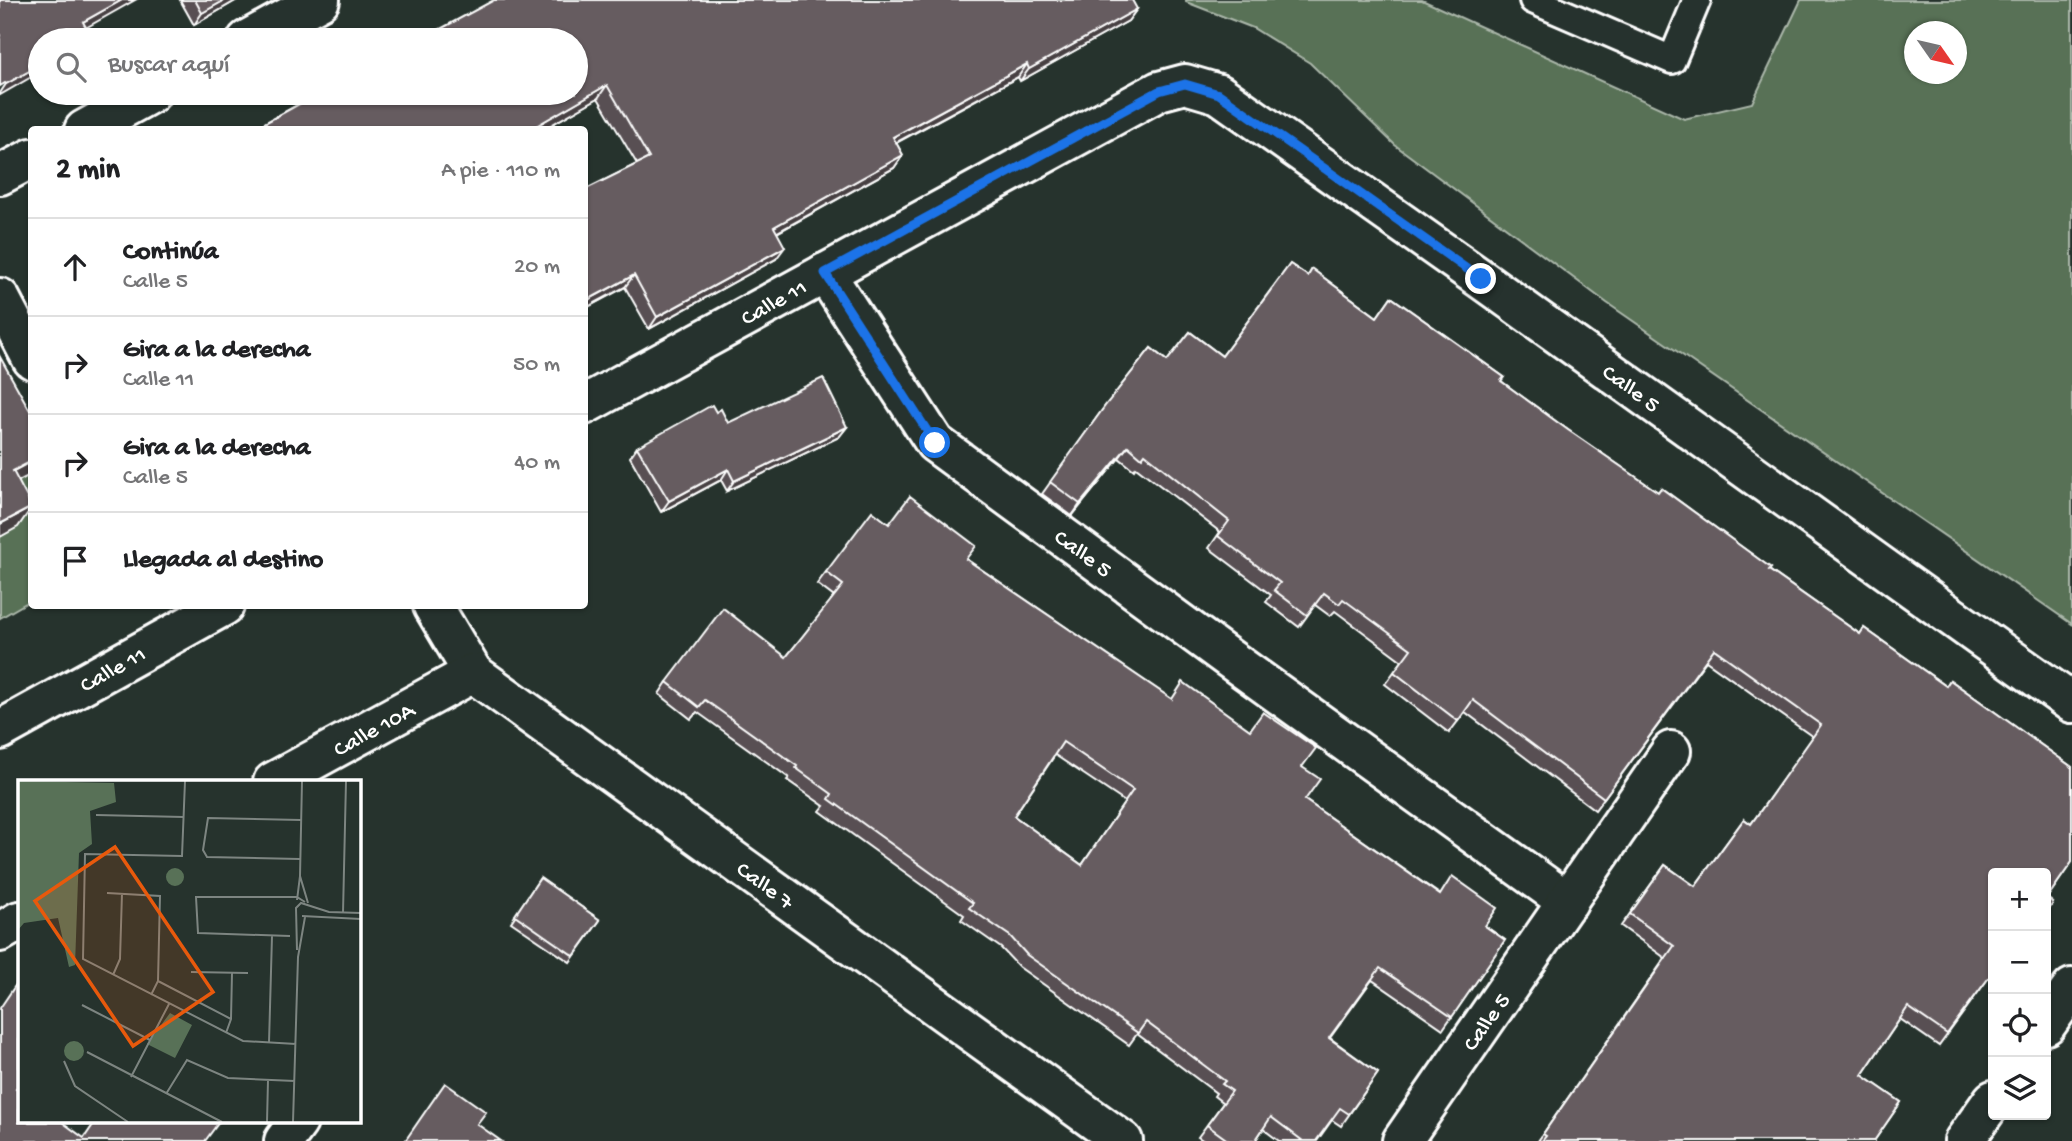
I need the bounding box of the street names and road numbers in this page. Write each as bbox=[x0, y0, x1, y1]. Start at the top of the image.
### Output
street label: Calle 11 bbox=[737, 275, 812, 333]
street label: Calle 5 bbox=[1596, 360, 1664, 420]
street label: Calle 5 bbox=[1048, 525, 1116, 585]
street label: Calle 11 bbox=[76, 642, 151, 700]
street label: Calle 10A bbox=[329, 697, 421, 764]
street label: Calle 7 bbox=[730, 857, 799, 917]
street label: Calle 5 bbox=[1458, 989, 1518, 1057]

